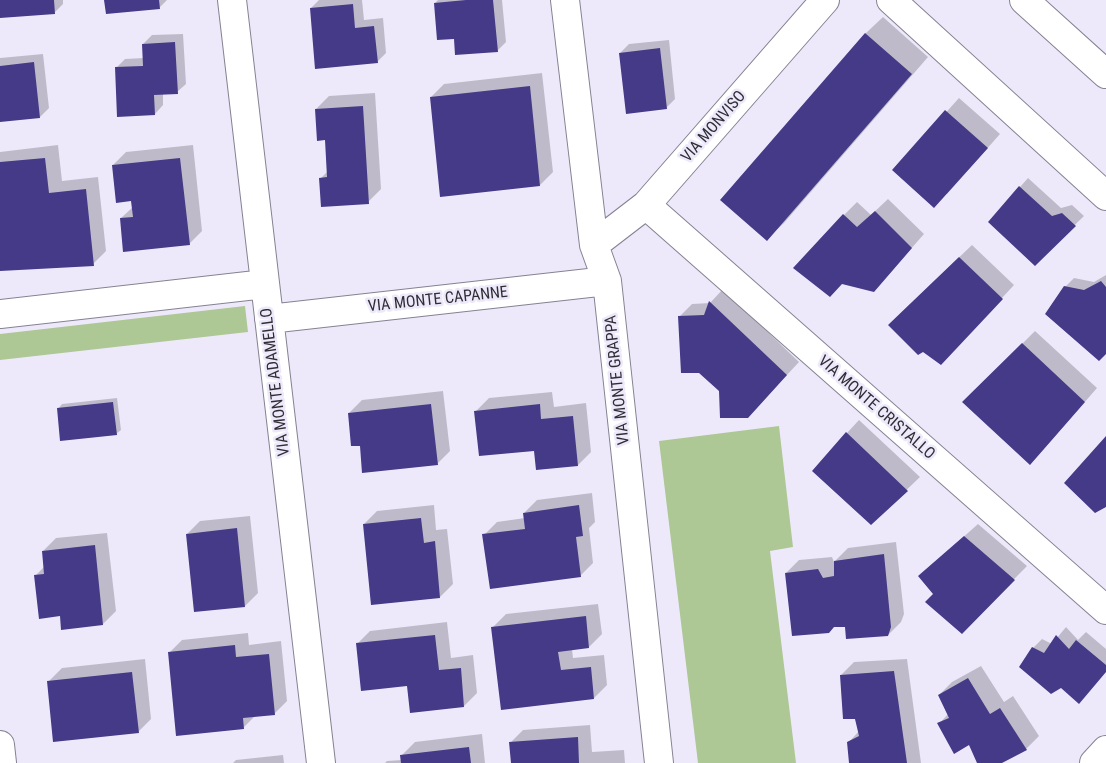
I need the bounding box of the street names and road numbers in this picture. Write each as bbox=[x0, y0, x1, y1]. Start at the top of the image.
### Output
street label: VIA MONVISO bbox=[678, 87, 750, 167]
street label: VIA MONTE CAPANNE bbox=[367, 283, 509, 317]
street label: VIA MONTE ADAMELLO bbox=[257, 307, 295, 457]
street label: VIA MONTE GRAPPA bbox=[602, 314, 634, 446]
street label: VIA MONTE CRISTALLO bbox=[814, 352, 938, 464]

